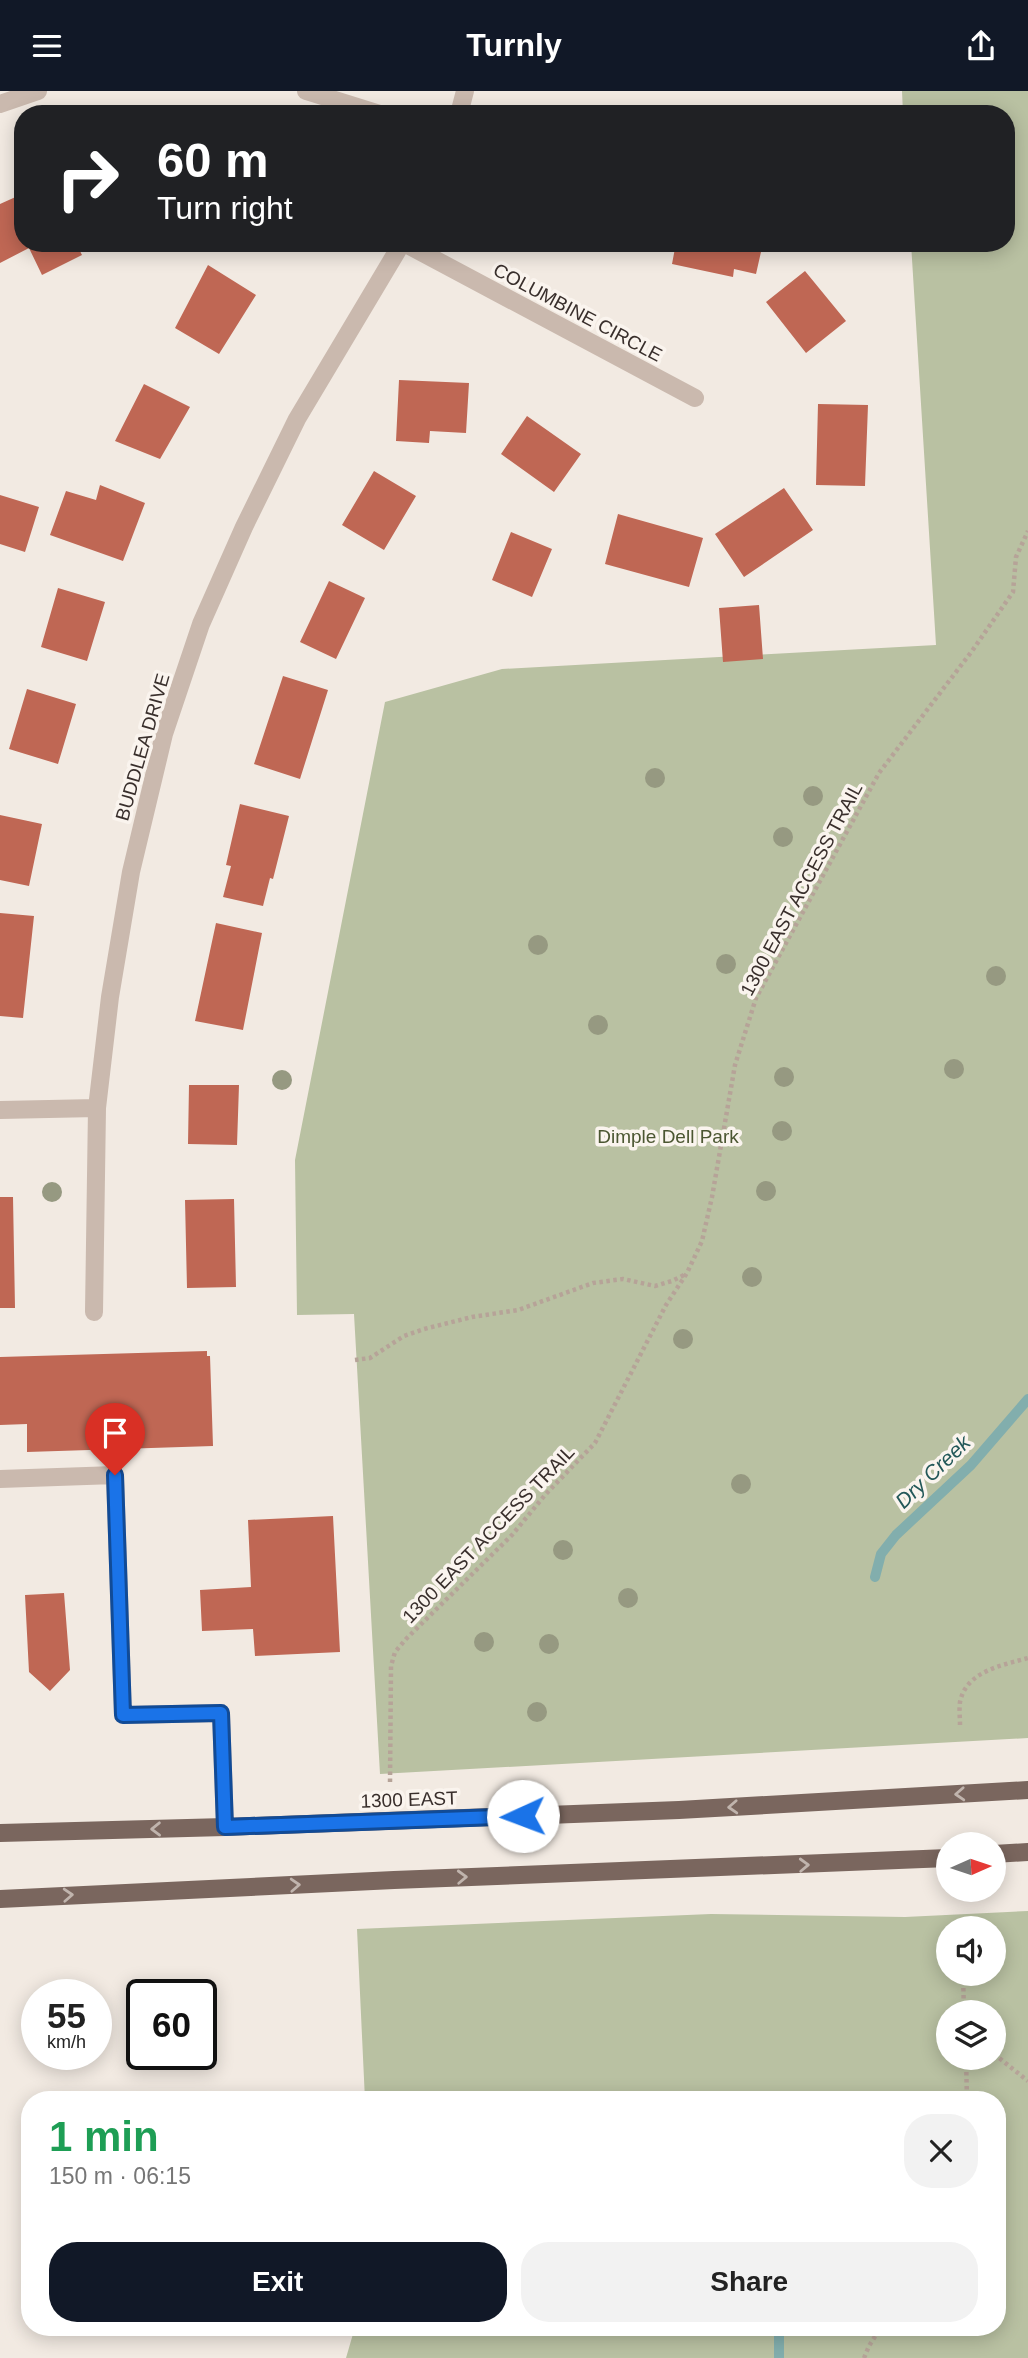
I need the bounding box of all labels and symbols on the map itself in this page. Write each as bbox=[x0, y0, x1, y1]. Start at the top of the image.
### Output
street label: COLUMBINE CIRCLE bbox=[490, 259, 666, 366]
street label: BUDDLEA DRIVE bbox=[111, 671, 174, 823]
street label: 1300 EAST ACCESS TRAIL bbox=[736, 779, 867, 999]
park label: Dimple Dell Park bbox=[597, 1126, 739, 1147]
pin bbox=[85, 1403, 145, 1475]
water label: Dry Creek bbox=[891, 1430, 976, 1513]
street label: 1300 EAST ACCESS TRAIL bbox=[398, 1441, 579, 1627]
position arrow bbox=[486, 1779, 560, 1853]
one-way arrow bbox=[954, 1786, 965, 1801]
street label: 1300 EAST bbox=[360, 1787, 458, 1812]
one-way arrow bbox=[727, 1800, 738, 1815]
one-way arrow bbox=[151, 1821, 161, 1837]
north arrow bbox=[936, 1832, 1006, 1902]
one-way arrow bbox=[799, 1857, 810, 1872]
one-way arrow bbox=[457, 1870, 468, 1885]
one-way arrow bbox=[290, 1877, 301, 1892]
one-way arrow bbox=[63, 1888, 74, 1903]
speed limit sign: 60 bbox=[126, 1979, 217, 2070]

